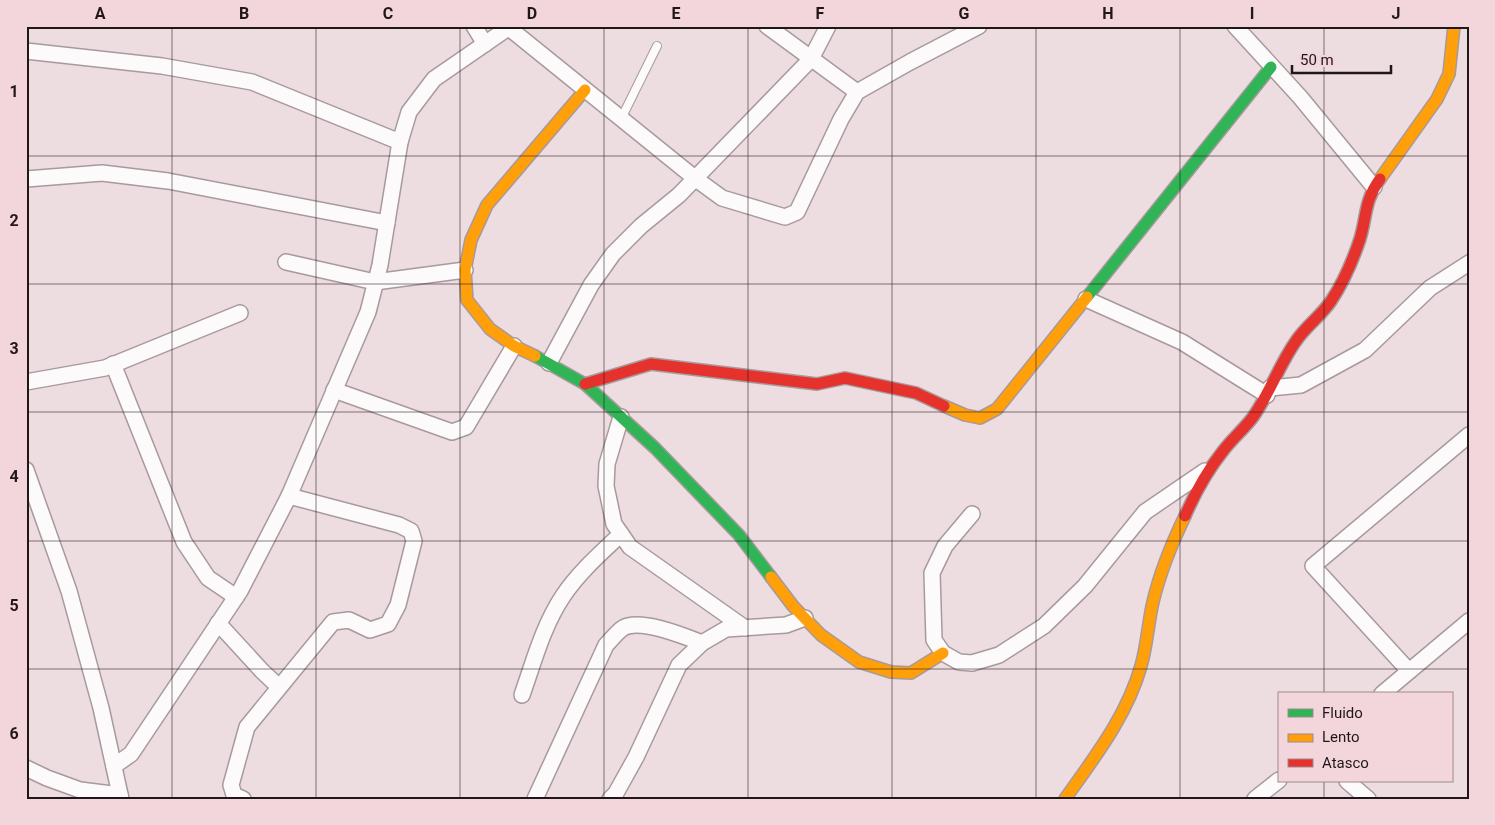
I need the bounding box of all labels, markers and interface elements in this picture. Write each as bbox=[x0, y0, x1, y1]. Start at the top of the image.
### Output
text: A bbox=[95, 4, 106, 23]
text: B bbox=[239, 4, 249, 23]
text: C bbox=[383, 4, 393, 23]
text: D bbox=[527, 4, 537, 23]
text: E bbox=[672, 4, 681, 23]
text: F bbox=[816, 4, 825, 23]
text: G bbox=[959, 4, 970, 23]
text: H bbox=[1102, 4, 1114, 23]
text: I bbox=[1250, 4, 1254, 23]
text: J bbox=[1392, 4, 1400, 23]
scale bar bbox=[1292, 42, 1391, 74]
text: 50 m bbox=[1300, 51, 1334, 69]
text: 1 bbox=[9, 82, 19, 101]
text: 2 bbox=[9, 211, 19, 230]
text: 3 bbox=[9, 339, 19, 358]
text: 4 bbox=[9, 467, 19, 486]
text: 5 bbox=[9, 596, 19, 615]
legend bbox=[1278, 692, 1452, 782]
text: Fluido bbox=[1322, 704, 1363, 722]
text: 6 bbox=[9, 724, 19, 743]
text: Lento bbox=[1322, 728, 1360, 746]
text: Atasco bbox=[1322, 754, 1369, 772]

